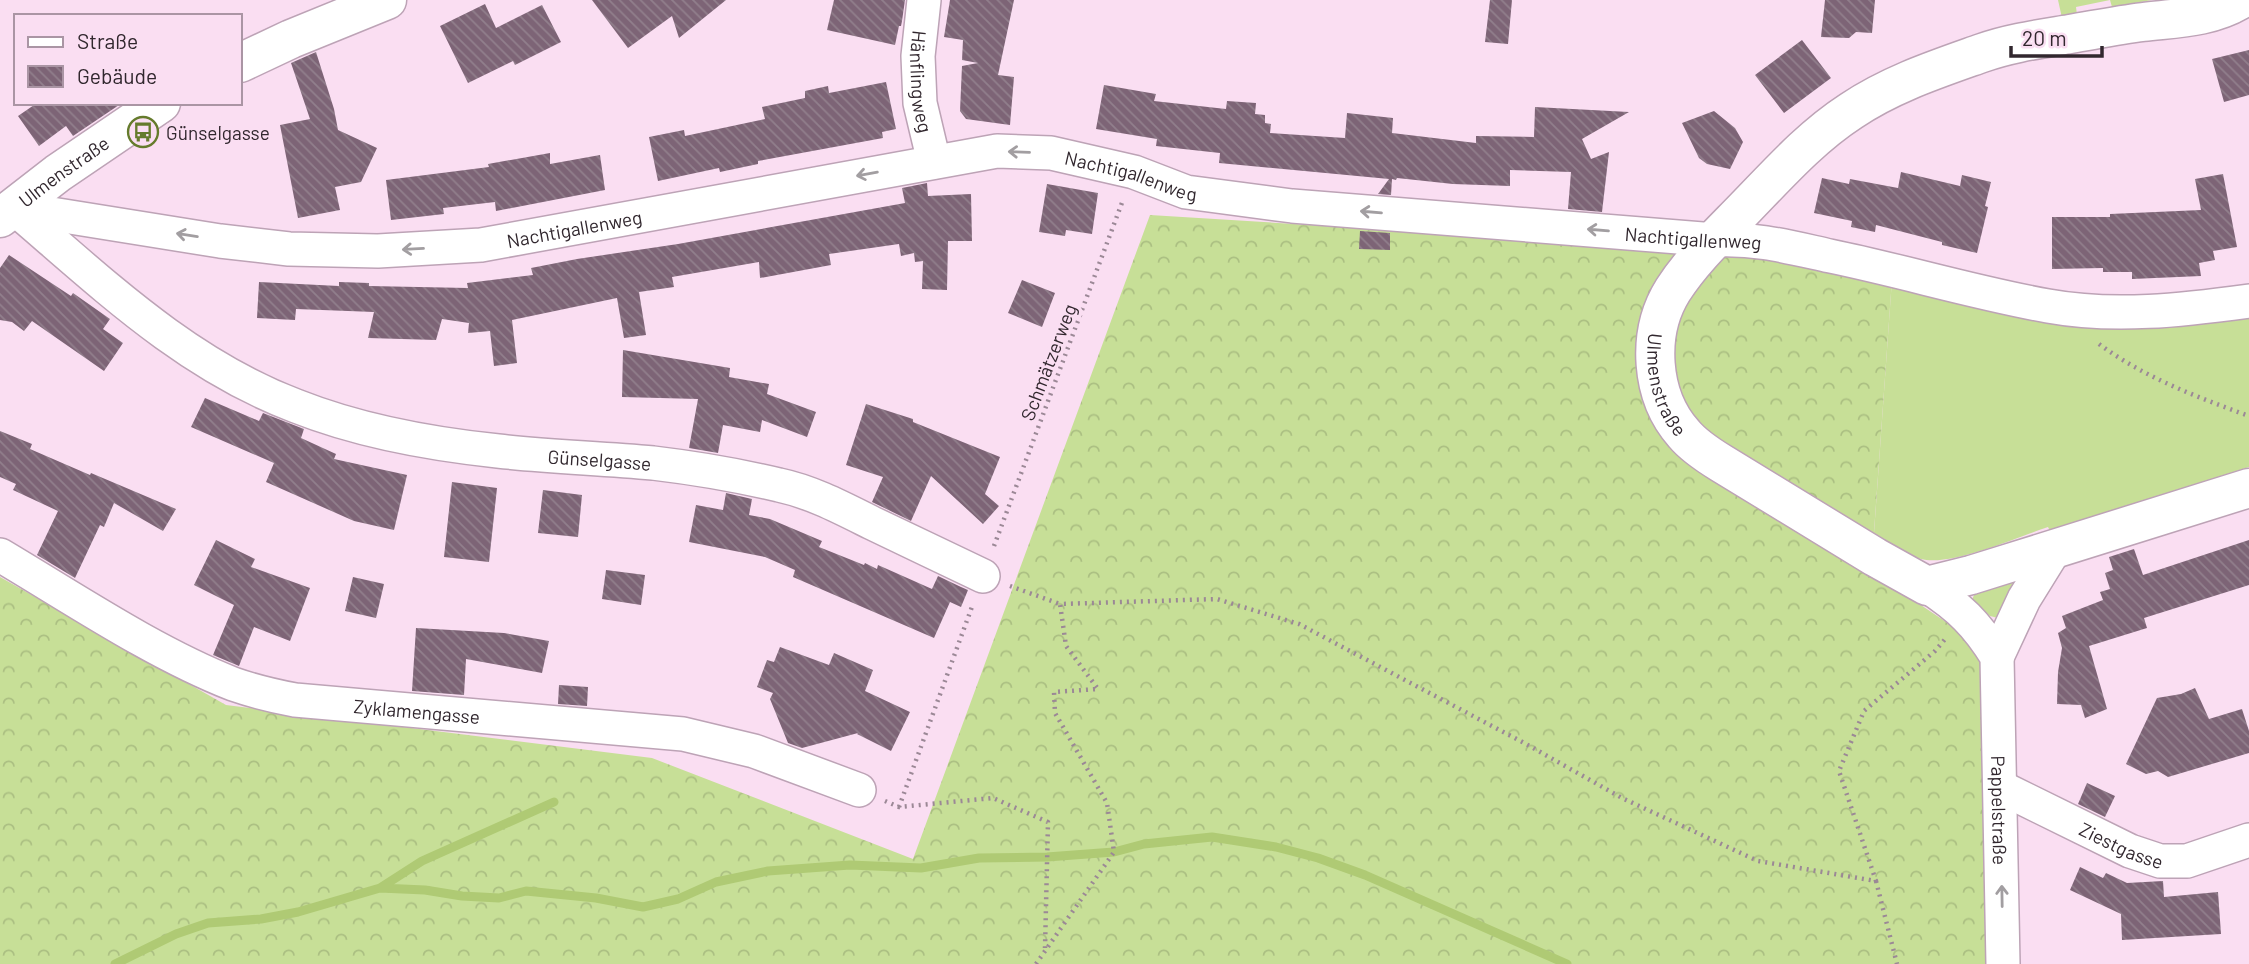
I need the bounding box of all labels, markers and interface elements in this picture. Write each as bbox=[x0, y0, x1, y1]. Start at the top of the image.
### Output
legend bbox=[14, 14, 242, 105]
scale bar bbox=[2011, 14, 2102, 58]
text: 20 m bbox=[2022, 25, 2067, 50]
text: Straße bbox=[77, 28, 138, 53]
street label: Hänflingweg bbox=[906, 29, 938, 135]
text: Gebäude bbox=[77, 63, 157, 88]
bus stop icon: Günselgasse bbox=[126, 115, 160, 149]
place label: Günselgasse bbox=[166, 121, 270, 144]
street label: Ulmenstraße bbox=[13, 131, 113, 211]
one-way arrow bbox=[1008, 145, 1031, 158]
street label: Nachtigallenweg bbox=[1063, 145, 1198, 205]
one-way arrow bbox=[856, 168, 879, 182]
street label: Nachtigallenweg bbox=[505, 204, 644, 252]
one-way arrow bbox=[1361, 205, 1383, 218]
street label: Nachtigallenweg bbox=[1624, 221, 1763, 254]
one-way arrow bbox=[1587, 223, 1610, 236]
one-way arrow bbox=[176, 228, 199, 241]
one-way arrow bbox=[402, 243, 425, 256]
street label: Schmätzerweg bbox=[1015, 300, 1081, 424]
street label: Ulmenstraße bbox=[1644, 332, 1692, 440]
street label: Günselgasse bbox=[547, 444, 652, 474]
street label: Zyklamengasse bbox=[353, 694, 481, 728]
street label: Pappelstraße bbox=[1987, 755, 2013, 865]
street label: Ziestgasse bbox=[2076, 817, 2167, 873]
one-way arrow bbox=[1995, 885, 2008, 908]

